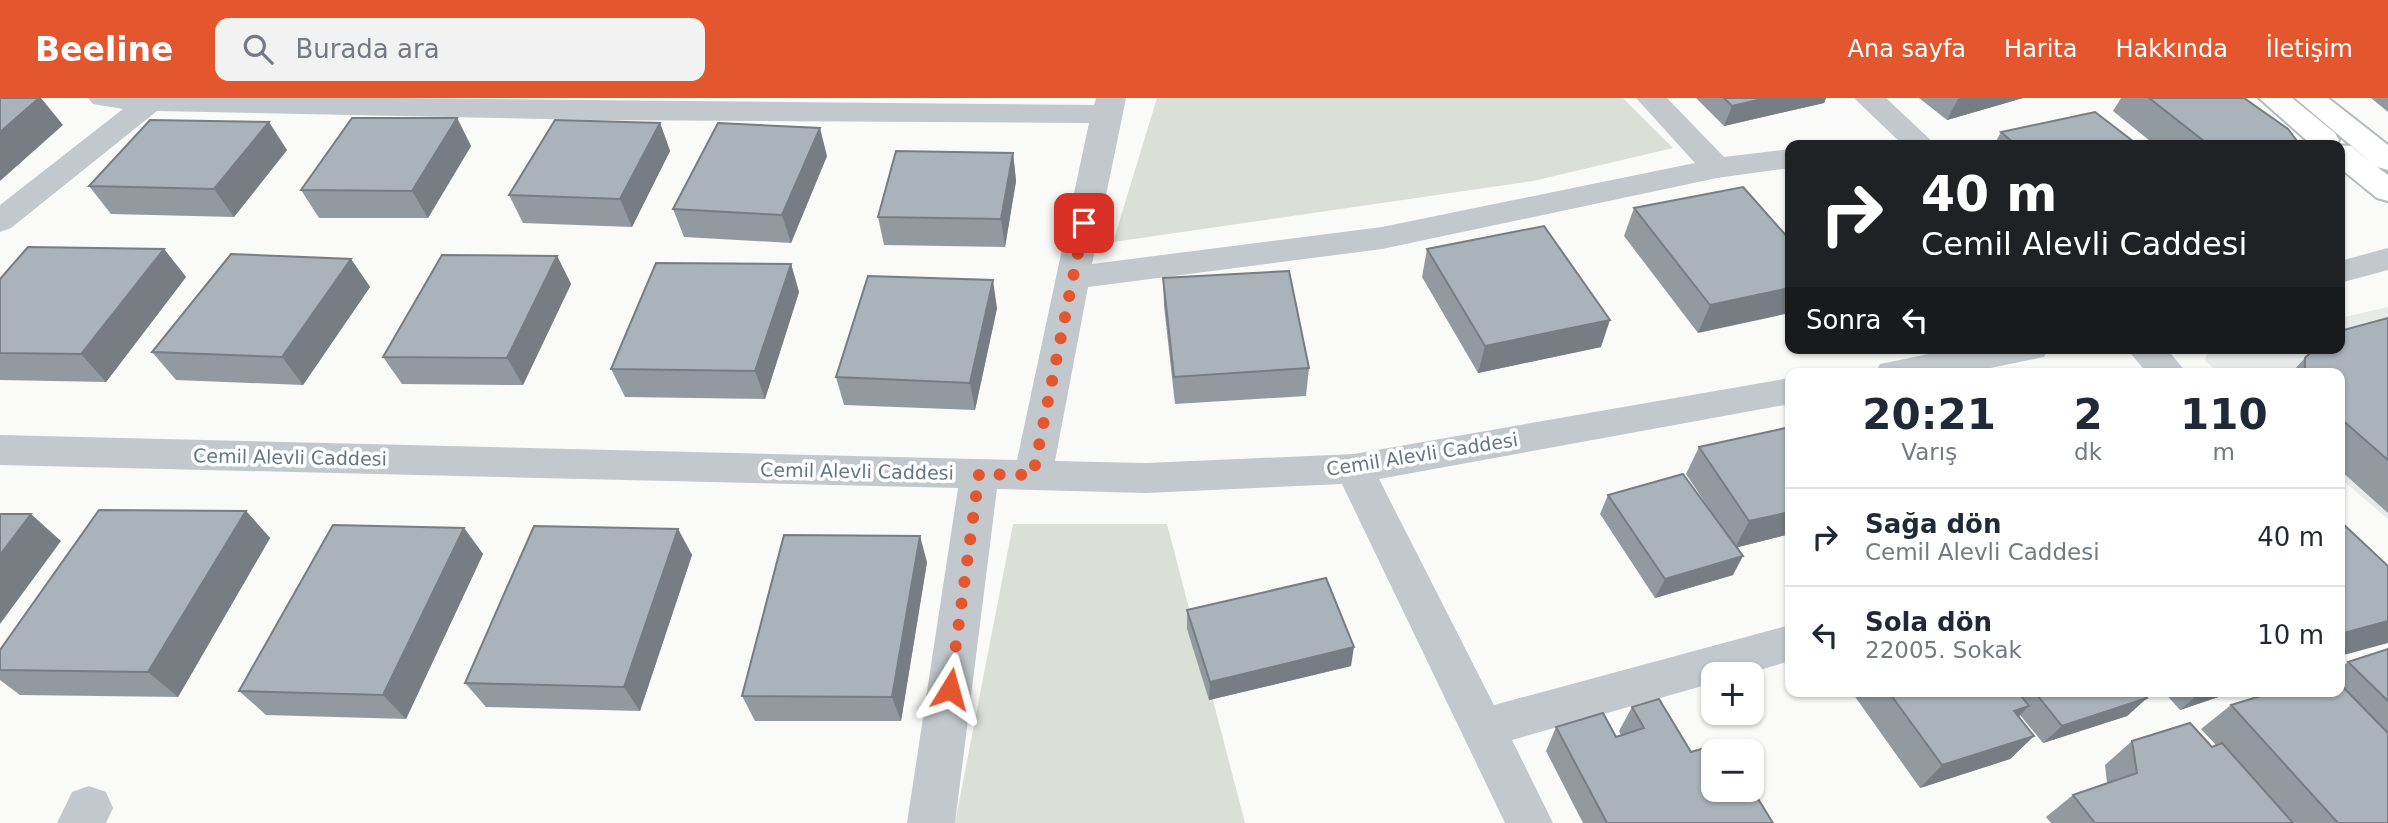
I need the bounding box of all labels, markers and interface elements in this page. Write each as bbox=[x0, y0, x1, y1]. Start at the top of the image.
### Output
search box bbox=[215, 18, 705, 81]
text: Beeline bbox=[35, 30, 173, 69]
icon: search bbox=[239, 30, 277, 68]
text: Burada ara bbox=[295, 34, 440, 64]
text: Ana sayfa bbox=[1848, 35, 1966, 63]
text: Harita bbox=[2004, 35, 2077, 63]
text: Hakkında bbox=[2115, 35, 2228, 63]
text: İletişim bbox=[2266, 35, 2353, 63]
text: 40 m bbox=[1921, 166, 2057, 223]
icon: right bbox=[1806, 168, 1897, 259]
pin bbox=[1054, 193, 1114, 253]
icon: arrive bbox=[1065, 204, 1103, 242]
text: Cemil Alevli Caddesi bbox=[1921, 225, 2247, 263]
icon: left bbox=[1896, 301, 1934, 339]
text: Sonra bbox=[1806, 305, 1882, 335]
text: 20:21 bbox=[1862, 390, 1996, 439]
text: 2 bbox=[2073, 390, 2103, 439]
text: 110 bbox=[2180, 390, 2268, 439]
street label: Cemil Alevli Caddesi bbox=[1325, 428, 1519, 480]
text: Varış bbox=[1901, 439, 1957, 465]
text: dk bbox=[2074, 439, 2102, 465]
text: m bbox=[2213, 439, 2235, 465]
street label: Cemil Alevli Caddesi bbox=[193, 444, 387, 470]
street label: Cemil Alevli Caddesi bbox=[760, 458, 954, 484]
text: Sağa dön bbox=[1865, 509, 2001, 539]
icon: right bbox=[1806, 518, 1844, 556]
text: 40 m bbox=[2257, 522, 2324, 552]
text: Cemil Alevli Caddesi bbox=[1865, 539, 2100, 565]
text: Sola dön bbox=[1865, 607, 1992, 637]
icon: left bbox=[1806, 616, 1844, 654]
text: 10 m bbox=[2257, 620, 2324, 650]
text: 22005. Sokak bbox=[1865, 637, 2022, 663]
position arrow bbox=[913, 652, 987, 726]
map controls bbox=[1701, 662, 1764, 802]
button: + bbox=[1701, 662, 1764, 725]
button: − bbox=[1701, 739, 1764, 802]

